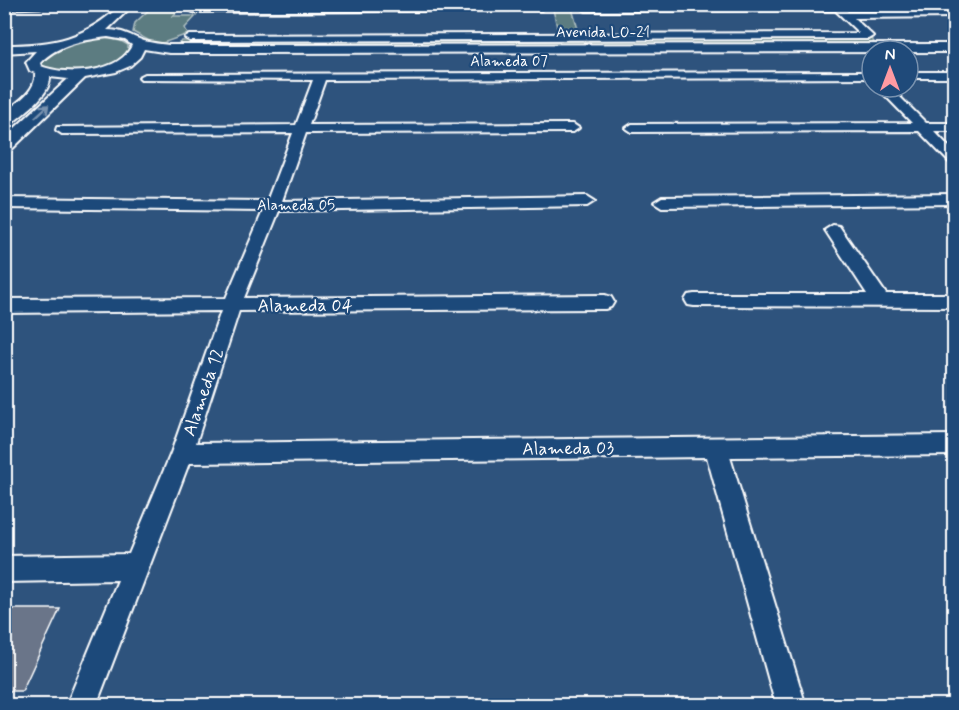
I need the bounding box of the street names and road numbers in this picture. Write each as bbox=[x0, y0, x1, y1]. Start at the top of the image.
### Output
street label: Avenida LO-21 bbox=[556, 23, 650, 43]
street label: Alameda 07 bbox=[470, 52, 548, 72]
street label: Alameda 05 bbox=[257, 196, 335, 216]
street label: Alameda 04 bbox=[257, 294, 353, 318]
street label: Alameda 12 bbox=[178, 345, 230, 440]
street label: Alameda 03 bbox=[522, 436, 615, 462]

